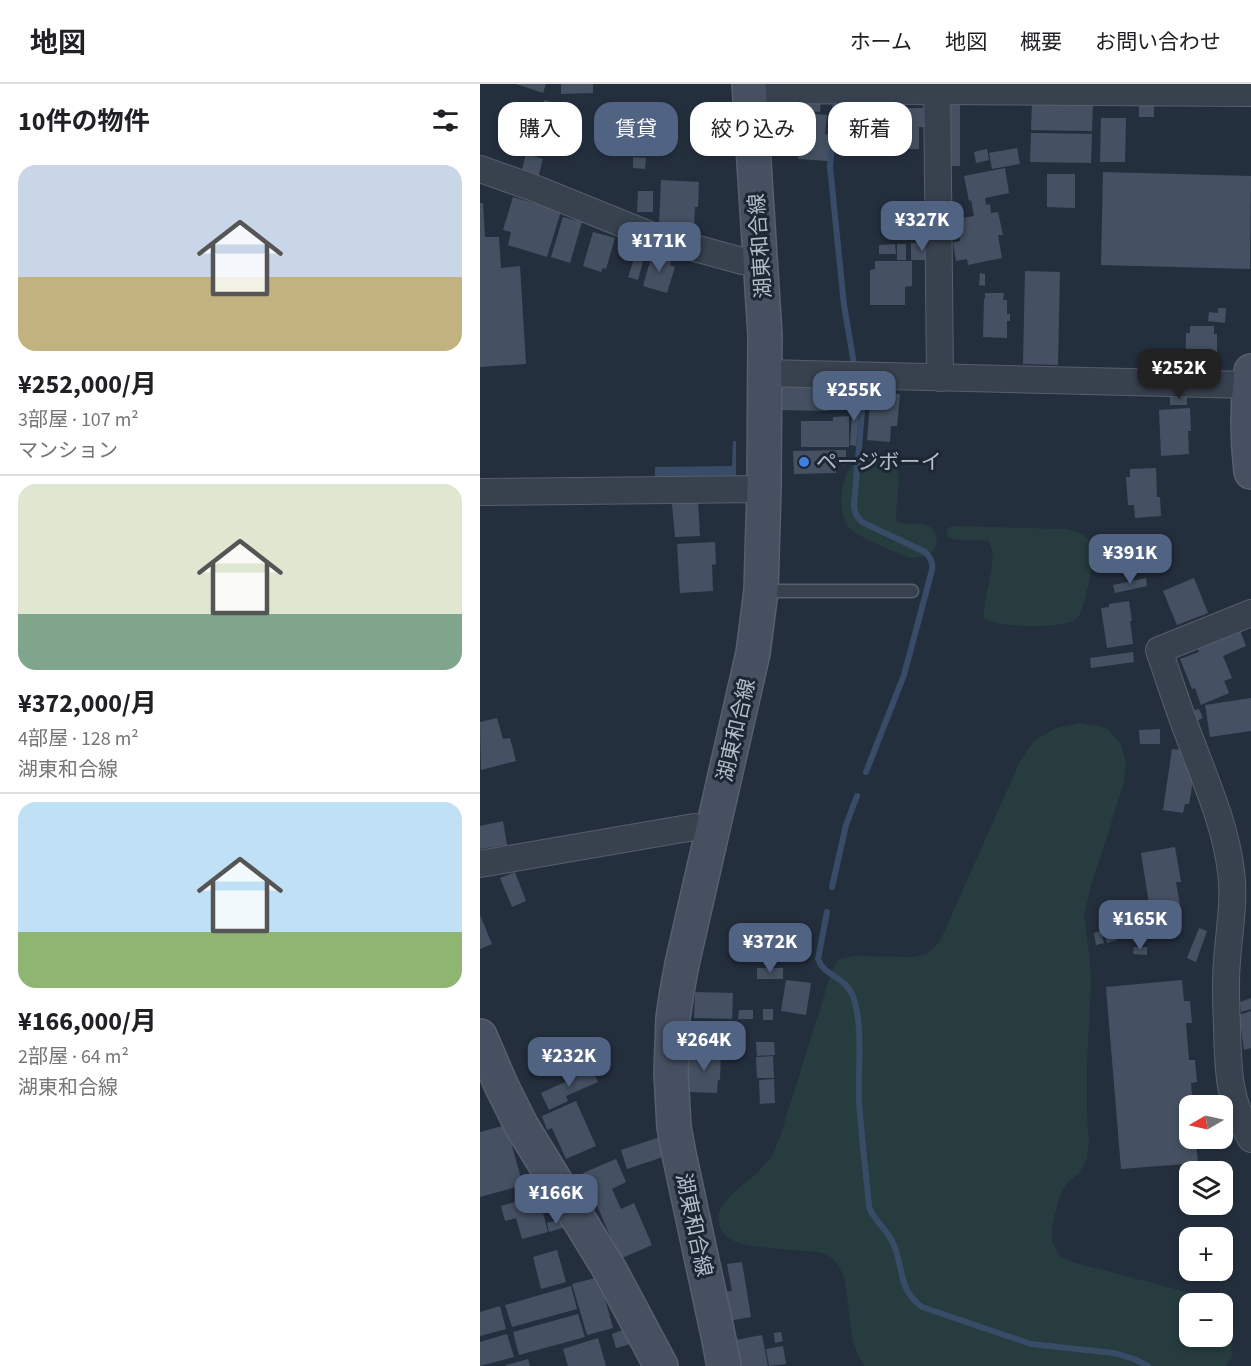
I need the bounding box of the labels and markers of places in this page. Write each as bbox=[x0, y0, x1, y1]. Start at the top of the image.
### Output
pin: ¥327K bbox=[880, 201, 964, 252]
pin: ¥171K bbox=[617, 222, 701, 273]
pin: ¥252K bbox=[1137, 349, 1221, 400]
pin: ¥255K bbox=[812, 371, 896, 422]
place label: ページボーイ bbox=[816, 447, 942, 477]
marker: ページボーイ bbox=[797, 455, 811, 469]
pin: ¥391K bbox=[1088, 534, 1172, 585]
pin: ¥165K bbox=[1098, 900, 1182, 951]
pin: ¥372K bbox=[728, 923, 812, 974]
pin: ¥264K bbox=[662, 1021, 746, 1072]
pin: ¥232K bbox=[527, 1037, 611, 1088]
pin: ¥166K bbox=[514, 1174, 598, 1225]

